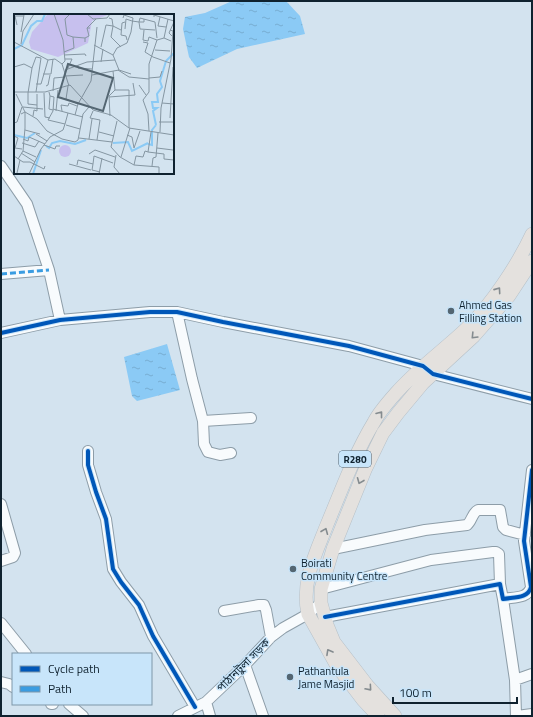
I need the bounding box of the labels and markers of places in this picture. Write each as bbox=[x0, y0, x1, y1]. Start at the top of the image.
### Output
place label: Ahmed Gas Filling Station bbox=[459, 297, 522, 326]
marker: Ahmed Gas Filling Station bbox=[446, 306, 456, 316]
place label: Boirati Community Centre bbox=[301, 555, 388, 584]
marker: Boirati Community Centre bbox=[288, 564, 298, 574]
place label: Pathantula Jame Masjid bbox=[298, 663, 355, 692]
marker: Pathantula Jame Masjid bbox=[285, 672, 295, 682]

